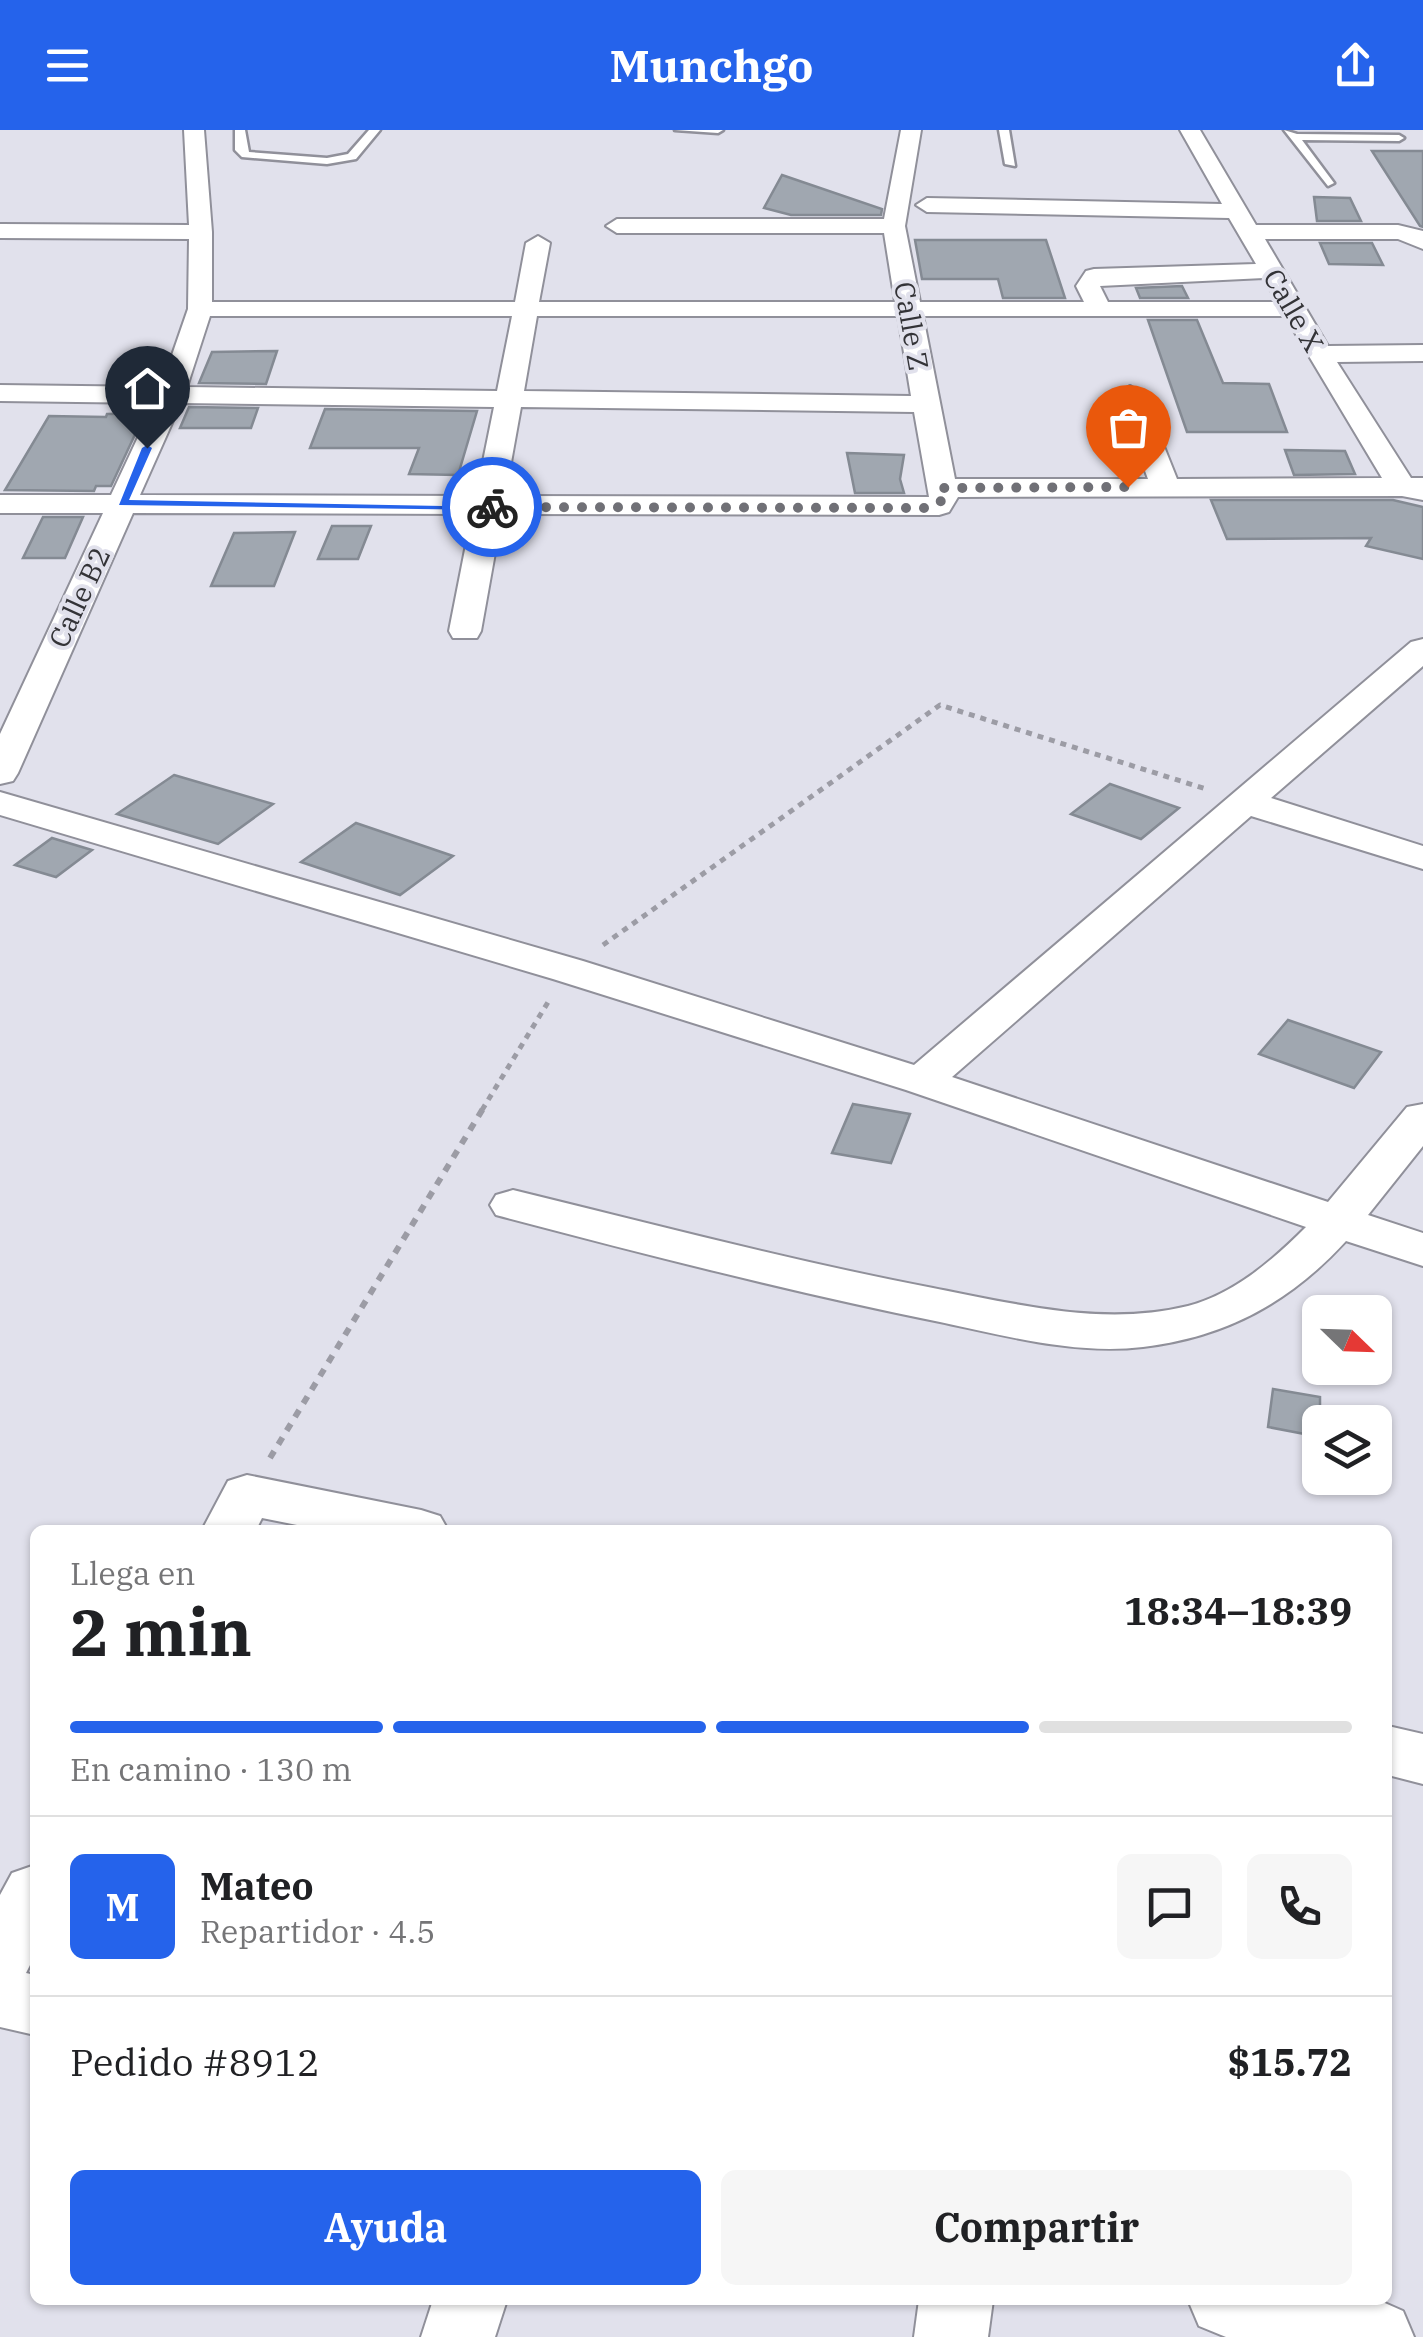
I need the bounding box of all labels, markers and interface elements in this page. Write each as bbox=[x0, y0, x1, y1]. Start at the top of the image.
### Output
text: Munchgo bbox=[609, 36, 814, 94]
icon: menu bbox=[40, 38, 95, 93]
icon: share bbox=[1328, 38, 1383, 93]
street label: Calle X bbox=[1255, 262, 1333, 359]
street label: Calle Z bbox=[886, 279, 938, 373]
pin bbox=[105, 346, 190, 449]
icon: home bbox=[120, 361, 175, 416]
pin bbox=[1086, 385, 1171, 488]
icon: bag bbox=[1101, 400, 1156, 455]
courier bbox=[442, 457, 542, 557]
icon: bike bbox=[465, 480, 520, 535]
street label: Calle B2 bbox=[40, 541, 118, 653]
north arrow bbox=[1302, 1295, 1392, 1385]
map controls bbox=[1302, 1295, 1392, 1495]
button: layers bbox=[1302, 1405, 1392, 1495]
text: Llega en bbox=[70, 1552, 196, 1594]
text: 18:34–18:39 bbox=[1124, 1586, 1352, 1635]
text: 2 min bbox=[70, 1589, 252, 1674]
text: En camino · 130 m bbox=[70, 1748, 352, 1790]
button: chat bbox=[1117, 1854, 1222, 1959]
button: phone bbox=[1247, 1854, 1352, 1959]
text: Mateo bbox=[200, 1861, 314, 1910]
text: M bbox=[105, 1882, 140, 1931]
text: Repartidor · 4.5 bbox=[200, 1910, 435, 1952]
text: Pedido #8912 bbox=[70, 2037, 320, 2086]
text: $15.72 bbox=[1227, 2037, 1352, 2086]
button: Ayuda bbox=[70, 2170, 701, 2285]
button: Compartir bbox=[721, 2170, 1352, 2285]

